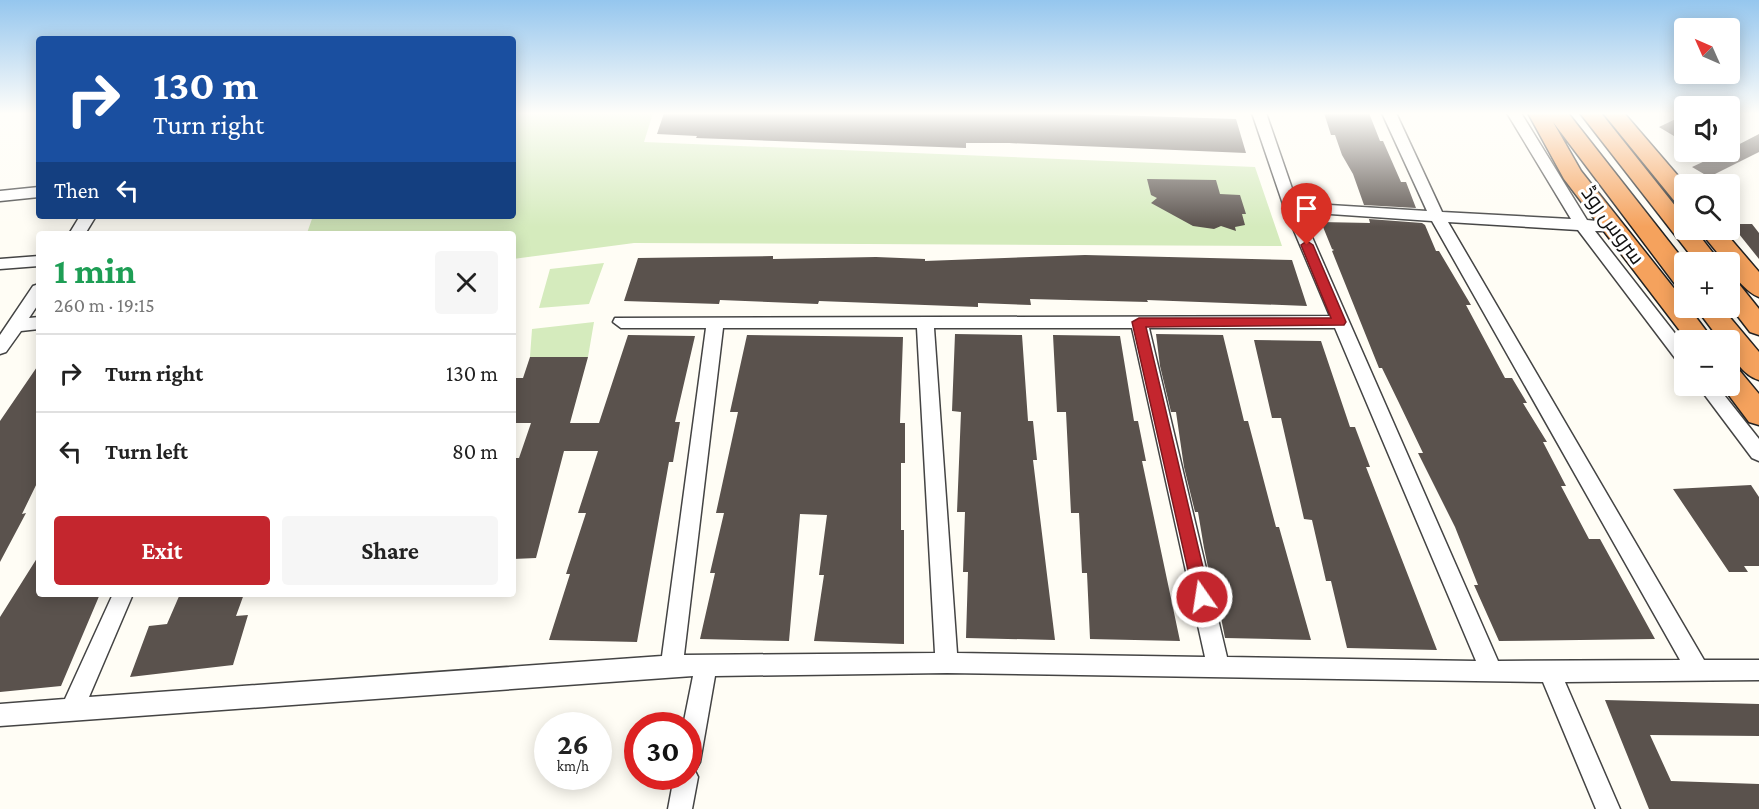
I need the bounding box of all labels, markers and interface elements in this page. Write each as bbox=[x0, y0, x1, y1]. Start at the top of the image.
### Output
north arrow bbox=[1674, 18, 1740, 84]
map controls bbox=[1674, 18, 1740, 396]
icon: right bbox=[54, 60, 132, 138]
text: 130 m bbox=[153, 61, 258, 108]
button: sound bbox=[1674, 96, 1740, 162]
text: Turn right bbox=[153, 110, 264, 140]
icon: left bbox=[111, 174, 144, 207]
button: search bbox=[1674, 174, 1740, 240]
text: Then bbox=[54, 178, 99, 203]
street label: سروس روڈ bbox=[1576, 181, 1650, 270]
pin bbox=[1281, 183, 1332, 245]
icon: arrive bbox=[1290, 192, 1323, 225]
text: 1 min bbox=[54, 251, 136, 291]
button: close bbox=[435, 251, 498, 314]
button: + bbox=[1674, 252, 1740, 318]
text: 260 m · 19:15 bbox=[54, 294, 155, 316]
button: − bbox=[1674, 330, 1740, 396]
icon: right bbox=[54, 357, 87, 390]
text: Turn right bbox=[105, 361, 203, 386]
text: 130 m bbox=[446, 361, 498, 386]
icon: left bbox=[54, 435, 87, 468]
text: Turn left bbox=[105, 439, 188, 464]
text: 80 m bbox=[452, 439, 498, 464]
button: Exit bbox=[54, 516, 270, 585]
button: Share bbox=[282, 516, 498, 585]
position arrow bbox=[1170, 565, 1234, 629]
speed limit sign: 30 bbox=[624, 712, 702, 790]
text: 26 bbox=[557, 727, 589, 760]
text: km/h bbox=[557, 758, 589, 774]

